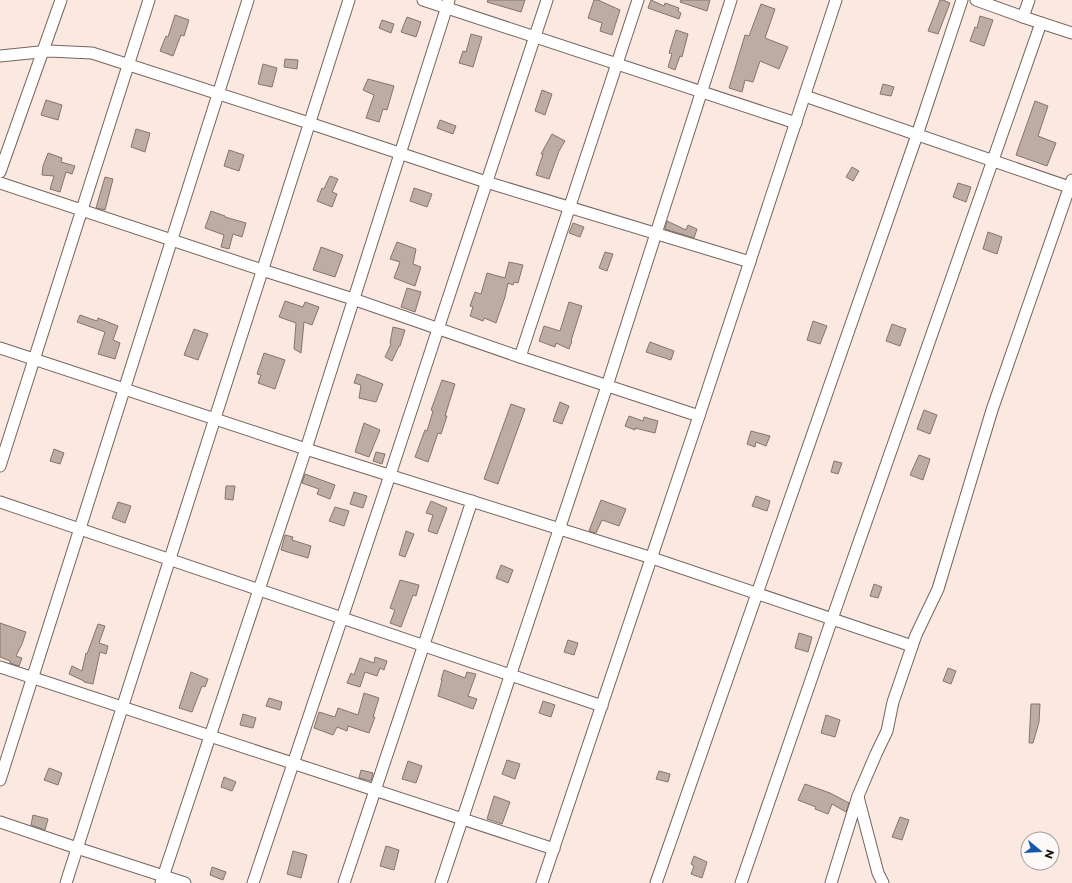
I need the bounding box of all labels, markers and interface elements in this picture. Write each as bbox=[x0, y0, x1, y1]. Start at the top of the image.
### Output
north arrow bbox=[1020, 831, 1060, 871]
text: N bbox=[1041, 848, 1058, 860]

